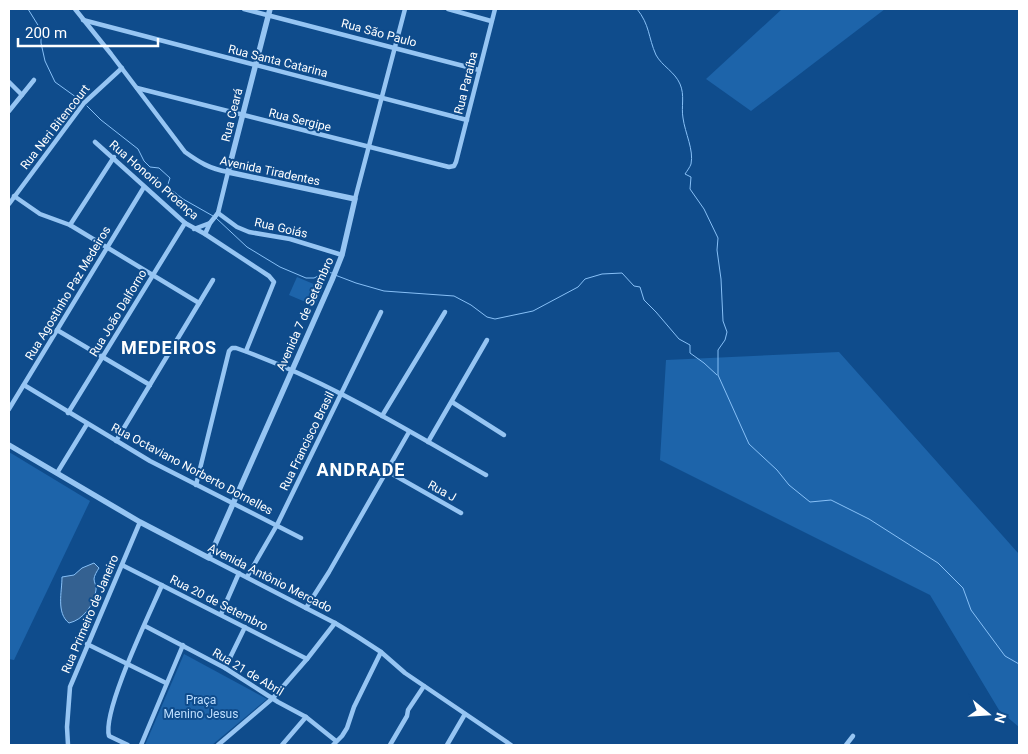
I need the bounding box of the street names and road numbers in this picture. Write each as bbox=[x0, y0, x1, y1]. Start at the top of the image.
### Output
street label: Rua São Paulo bbox=[340, 16, 418, 50]
street label: Rua Santa Catarina bbox=[227, 42, 329, 80]
street label: Rua Paraíba bbox=[451, 50, 481, 116]
street label: Rua Neri Bitencourt bbox=[18, 82, 92, 172]
street label: Rua Ceará bbox=[219, 87, 245, 143]
street label: Rua Sergipe bbox=[267, 106, 333, 134]
street label: Rua Honorio Proença bbox=[107, 138, 201, 222]
street label: Avenida Tiradentes bbox=[219, 154, 321, 188]
street label: Rua Goiás bbox=[253, 215, 309, 241]
street label: Rua Agostinho Paz Medeiros bbox=[22, 223, 114, 363]
street label: Avenida 7 de Setembro bbox=[274, 255, 336, 373]
street label: Rua João Dalforno bbox=[86, 267, 150, 359]
street label: Rua Francisco Brasil bbox=[277, 389, 337, 493]
street label: Rua Octaviano Norberto Dornelles bbox=[109, 420, 275, 518]
street label: Rua J bbox=[425, 478, 459, 504]
street label: Avenida Antônio Mercado bbox=[206, 541, 334, 615]
street label: Rua Primeiro de Janeiro bbox=[59, 552, 121, 675]
street label: Rua 20 de Setembro bbox=[168, 572, 270, 634]
street label: Rua 21 de Abril bbox=[210, 645, 286, 699]

